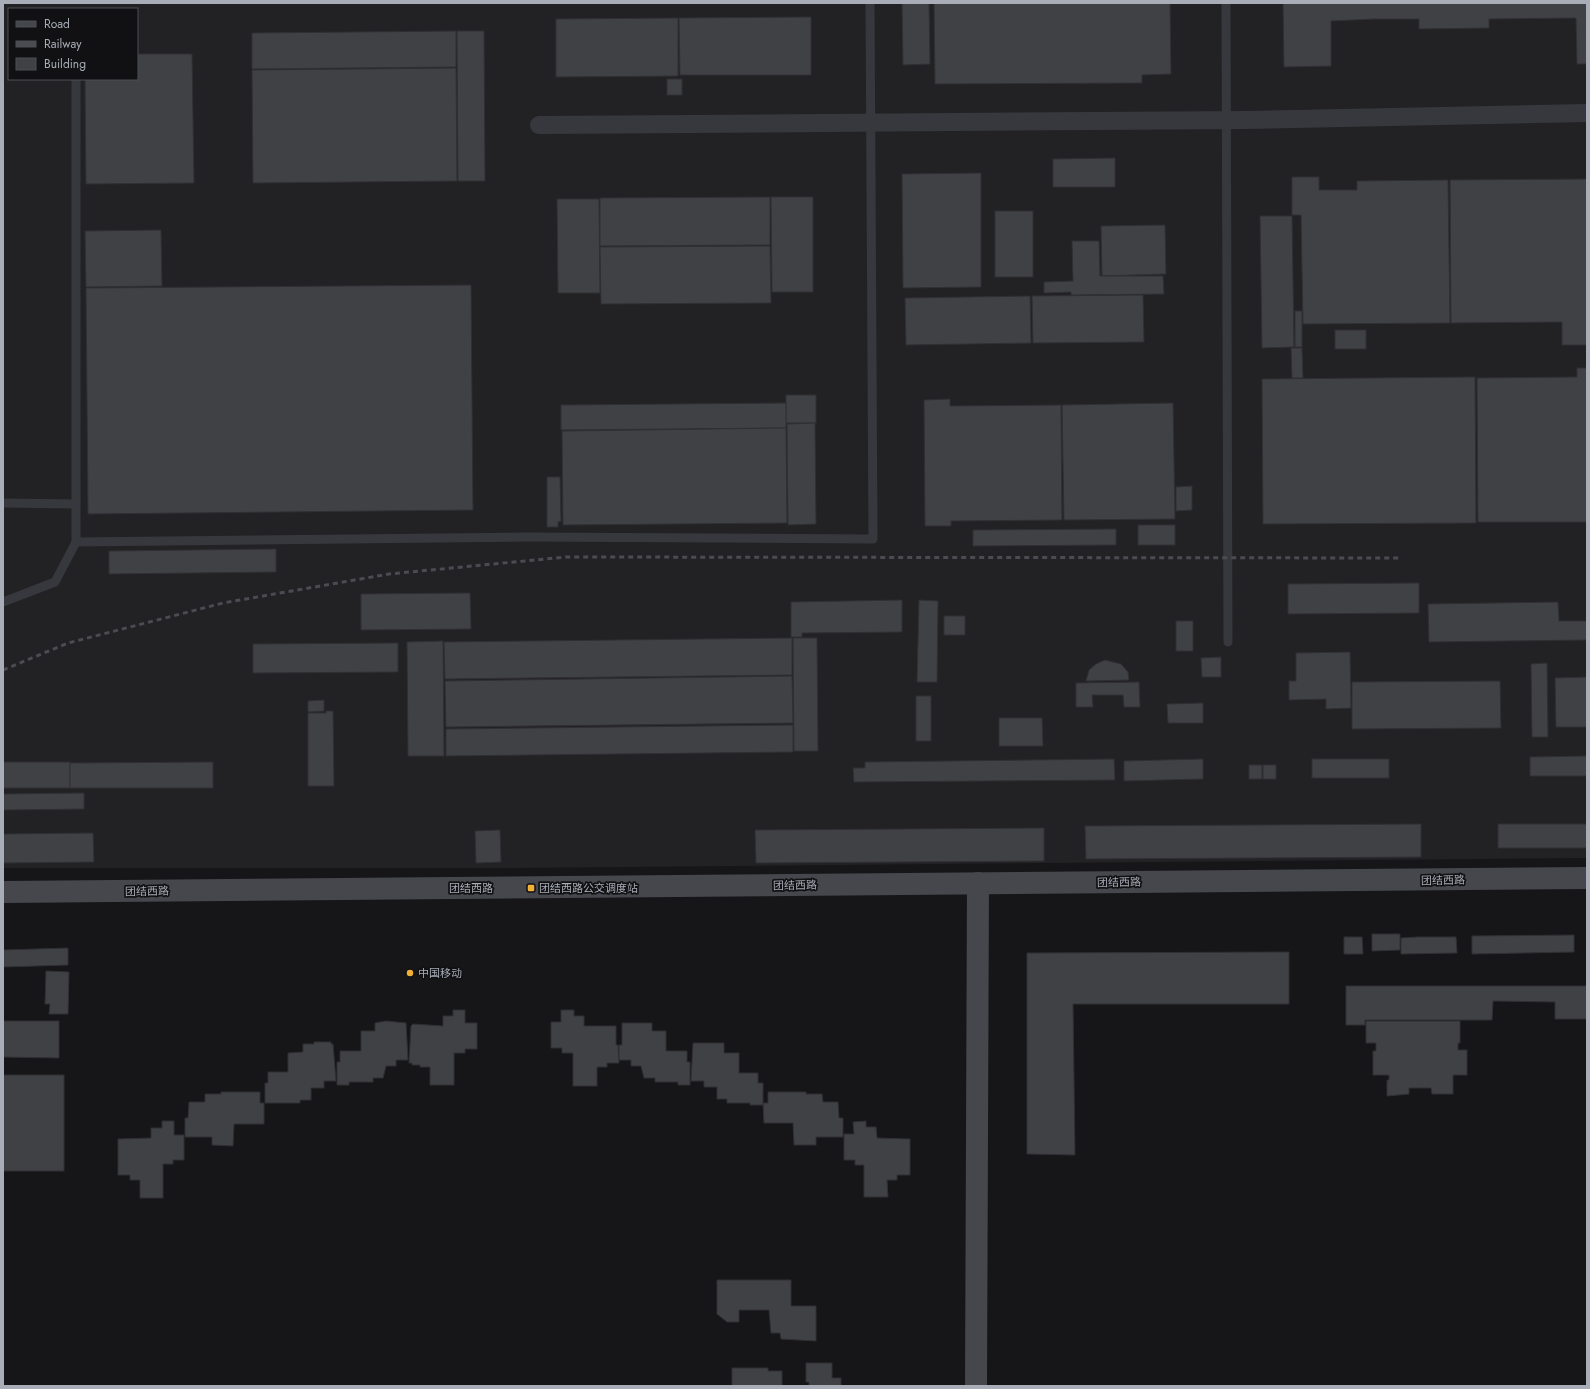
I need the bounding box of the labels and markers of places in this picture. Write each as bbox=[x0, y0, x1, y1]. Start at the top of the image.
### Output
place label: 团结西路公交调度站 bbox=[539, 880, 638, 896]
marker: 团结西路公交调度站 bbox=[526, 883, 536, 893]
place label: 中国移动 bbox=[418, 965, 462, 981]
marker: 中国移动 bbox=[405, 968, 415, 978]

